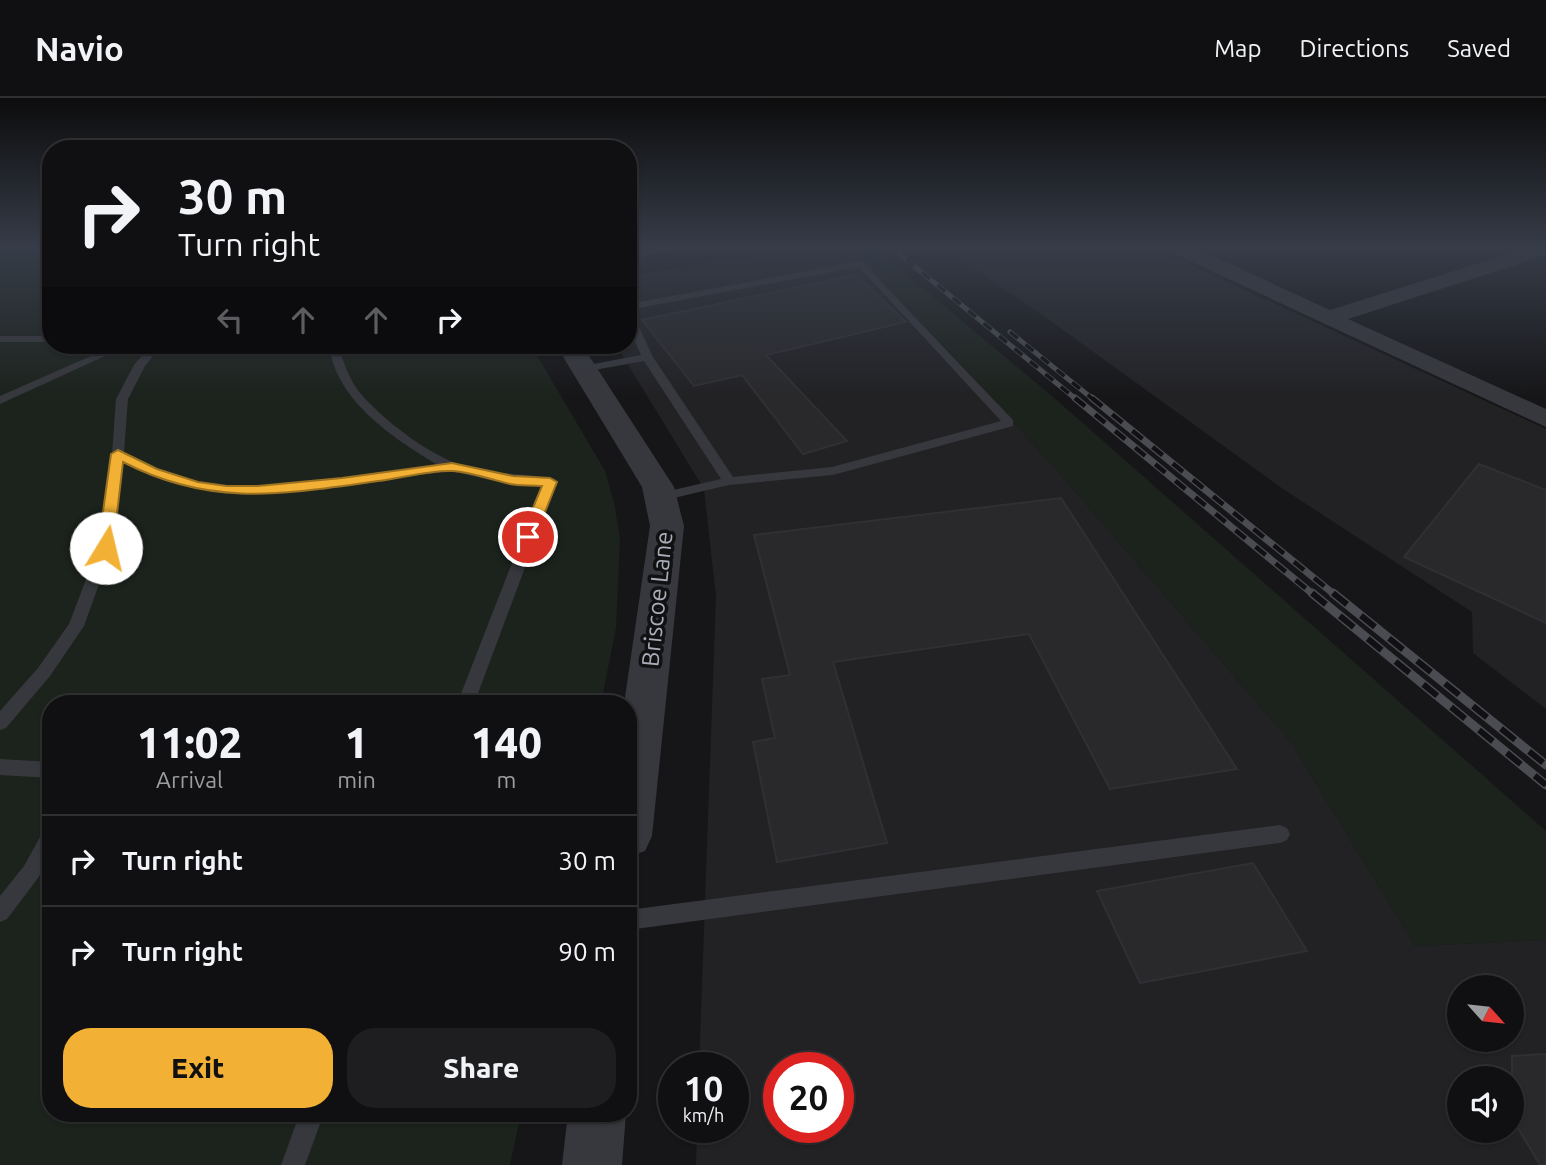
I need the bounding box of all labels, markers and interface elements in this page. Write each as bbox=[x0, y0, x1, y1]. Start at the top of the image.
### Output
text: Navio bbox=[35, 30, 124, 67]
text: Map bbox=[1214, 35, 1261, 62]
text: Directions bbox=[1299, 35, 1409, 62]
text: Saved bbox=[1447, 35, 1511, 62]
icon: right bbox=[63, 168, 154, 259]
text: 30 m bbox=[178, 168, 287, 223]
text: Turn right bbox=[178, 226, 320, 262]
icon: left bbox=[211, 301, 249, 339]
icon: ahead bbox=[284, 301, 322, 339]
icon: ahead bbox=[357, 301, 395, 339]
icon: right bbox=[430, 301, 468, 339]
pin bbox=[498, 507, 558, 567]
position arrow bbox=[69, 511, 143, 585]
icon: arrive bbox=[509, 518, 547, 556]
street label: Briscoe Lane bbox=[636, 530, 678, 668]
text: 11:02 bbox=[137, 719, 242, 766]
text: 1 bbox=[345, 719, 368, 766]
text: 140 bbox=[471, 719, 542, 766]
text: Arrival bbox=[156, 767, 223, 792]
text: min bbox=[337, 767, 376, 792]
text: m bbox=[496, 767, 516, 792]
icon: right bbox=[63, 842, 101, 880]
text: Turn right bbox=[122, 846, 243, 875]
text: 30 m bbox=[558, 846, 616, 875]
icon: right bbox=[63, 933, 101, 971]
text: Turn right bbox=[122, 937, 243, 966]
text: 90 m bbox=[558, 937, 616, 966]
north arrow bbox=[1447, 975, 1524, 1052]
map controls bbox=[1447, 975, 1524, 1143]
button: Exit bbox=[63, 1028, 333, 1108]
button: Share bbox=[347, 1028, 616, 1108]
speed limit sign: 20 bbox=[763, 1052, 854, 1143]
button: sound bbox=[1447, 1066, 1524, 1143]
text: 10 bbox=[684, 1068, 723, 1108]
text: km/h bbox=[683, 1105, 724, 1125]

